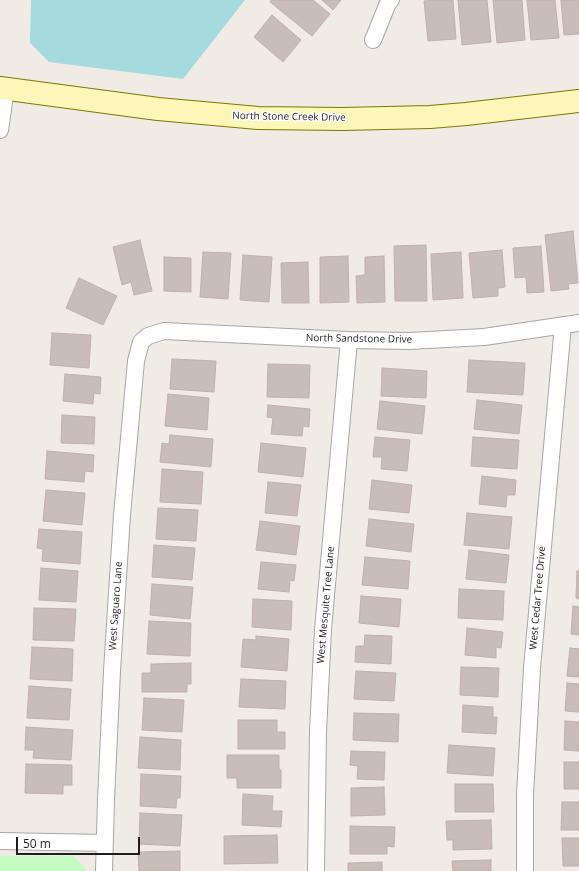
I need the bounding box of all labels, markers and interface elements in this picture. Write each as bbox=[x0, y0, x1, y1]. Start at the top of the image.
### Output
street label: North Stone Creek Drive bbox=[232, 110, 346, 124]
street label: North Sandstone Drive bbox=[306, 332, 412, 346]
street label: West Mesquite Tree Lane bbox=[315, 546, 337, 664]
street label: West Cedar Tree Drive bbox=[527, 546, 549, 650]
street label: West Saguaro Lane bbox=[107, 561, 125, 651]
scale bar bbox=[18, 829, 142, 855]
text: 50 m bbox=[23, 835, 51, 852]

